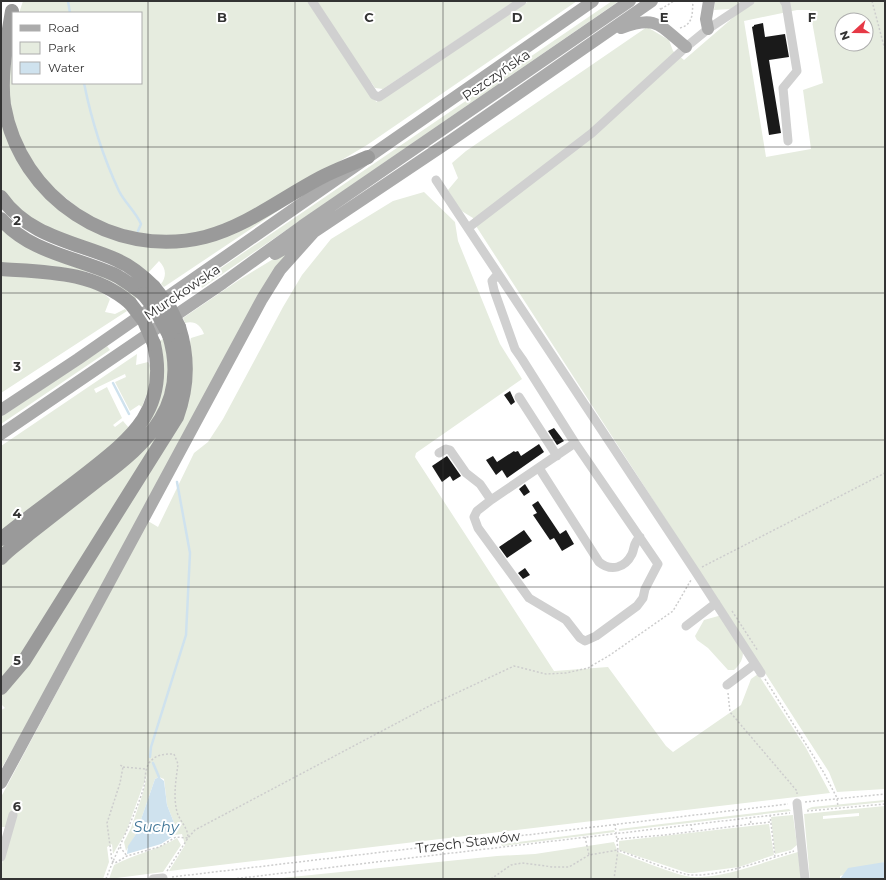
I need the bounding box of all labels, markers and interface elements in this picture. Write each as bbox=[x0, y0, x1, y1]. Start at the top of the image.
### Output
text: B bbox=[217, 9, 227, 25]
text: C bbox=[364, 9, 374, 25]
text: D bbox=[512, 9, 523, 25]
text: E bbox=[660, 9, 669, 25]
text: F bbox=[808, 9, 816, 25]
legend bbox=[12, 12, 142, 84]
north arrow bbox=[834, 12, 874, 52]
text: Road bbox=[48, 20, 79, 35]
text: N bbox=[837, 29, 853, 42]
text: Park bbox=[48, 40, 76, 55]
street label: Pszczyńska bbox=[458, 45, 534, 105]
text: Water bbox=[48, 60, 85, 75]
text: 2 bbox=[13, 212, 21, 228]
street label: Murckowska bbox=[140, 260, 224, 324]
text: 3 bbox=[12, 358, 21, 374]
text: 4 bbox=[13, 505, 22, 521]
text: 5 bbox=[13, 652, 21, 668]
text: 6 bbox=[13, 798, 22, 814]
water label: Suchy bbox=[133, 817, 180, 836]
street label: Trzech Stawów bbox=[415, 827, 522, 857]

